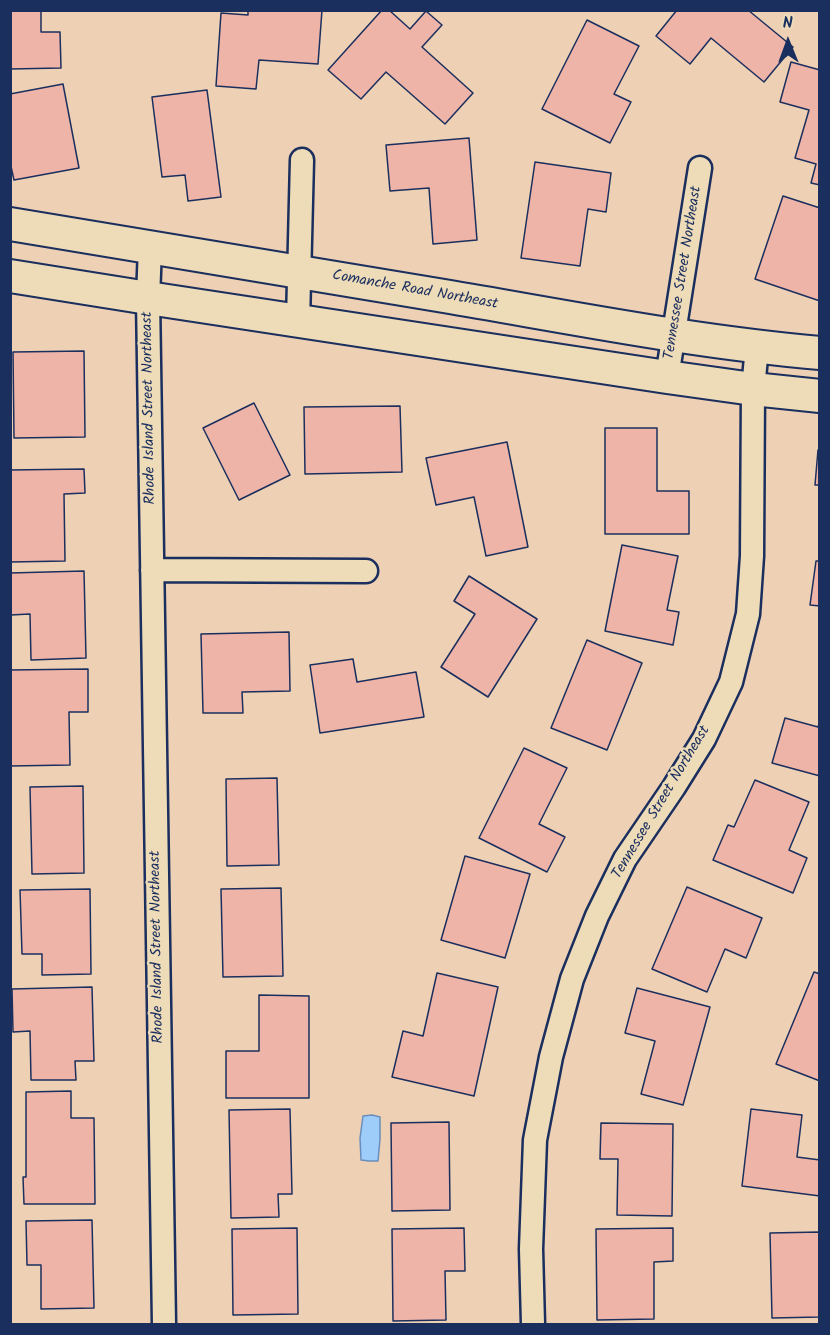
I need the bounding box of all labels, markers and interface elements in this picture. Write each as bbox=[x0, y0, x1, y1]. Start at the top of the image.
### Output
text: N bbox=[782, 11, 793, 36]
north arrow bbox=[758, 12, 818, 72]
street label: Tennessee Street Northeast bbox=[661, 185, 707, 361]
street label: Comanche Road Northeast bbox=[331, 268, 499, 314]
street label: Rhode Island Street Northeast bbox=[139, 311, 161, 505]
street label: Tennessee Street Northeast bbox=[609, 723, 715, 883]
street label: Rhode Island Street Northeast bbox=[147, 850, 169, 1044]

